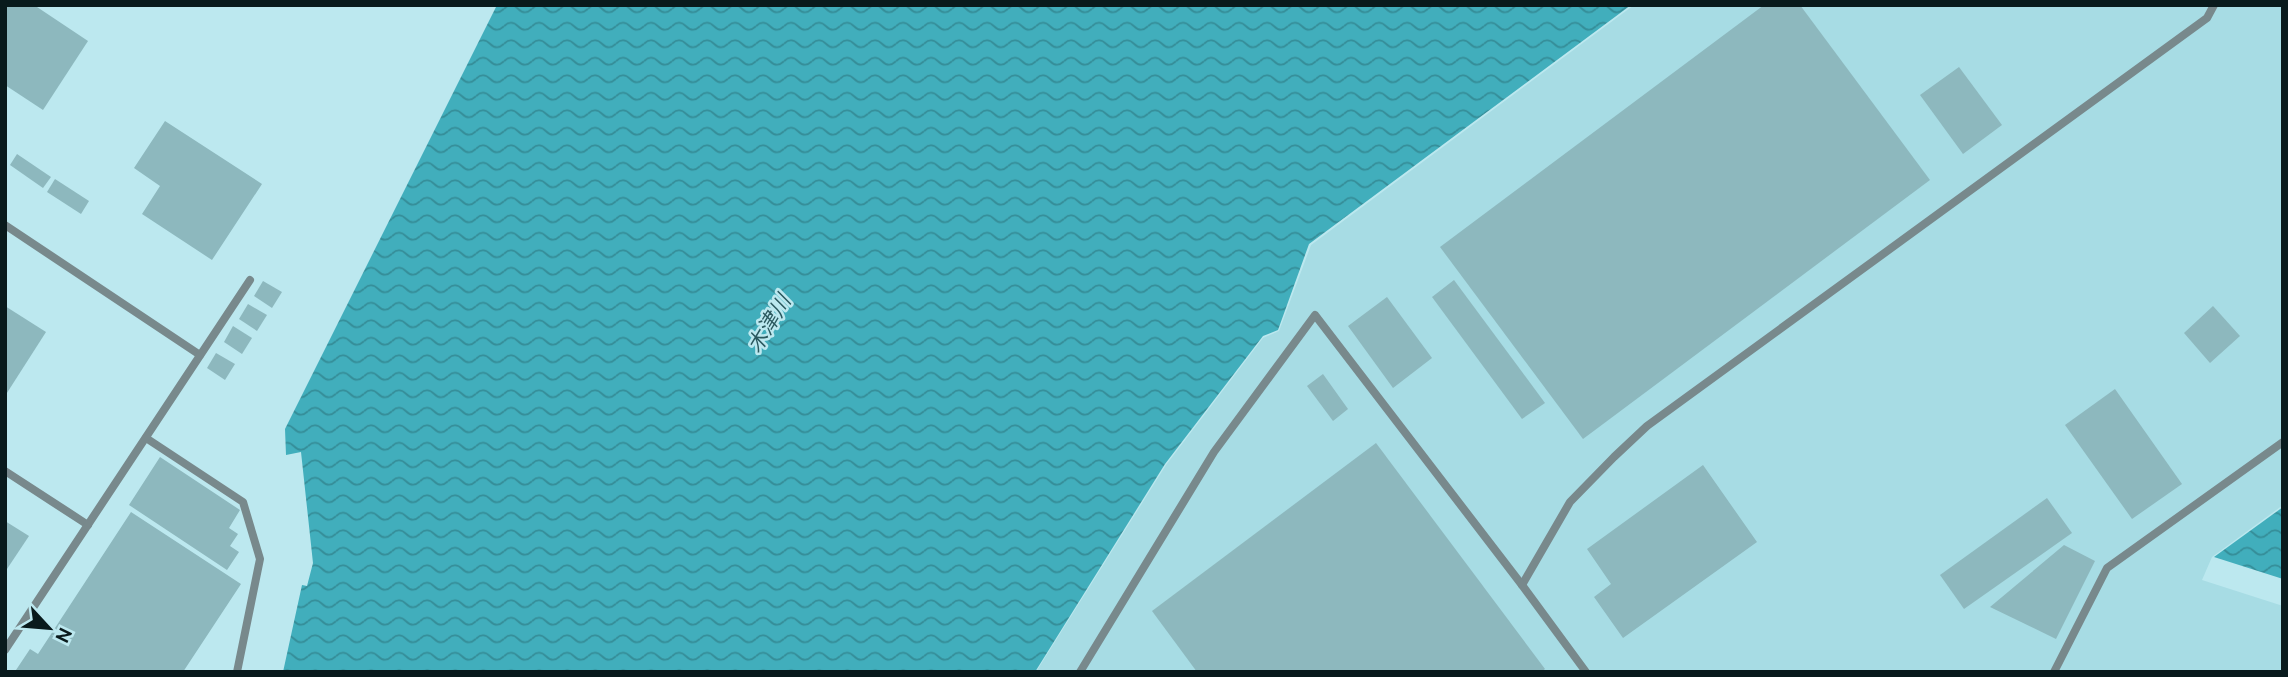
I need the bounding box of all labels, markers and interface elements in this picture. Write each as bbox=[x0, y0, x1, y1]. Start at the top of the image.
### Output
water label: 木津川 bbox=[742, 289, 796, 357]
north arrow bbox=[14, 593, 84, 663]
text: N bbox=[51, 624, 77, 647]

